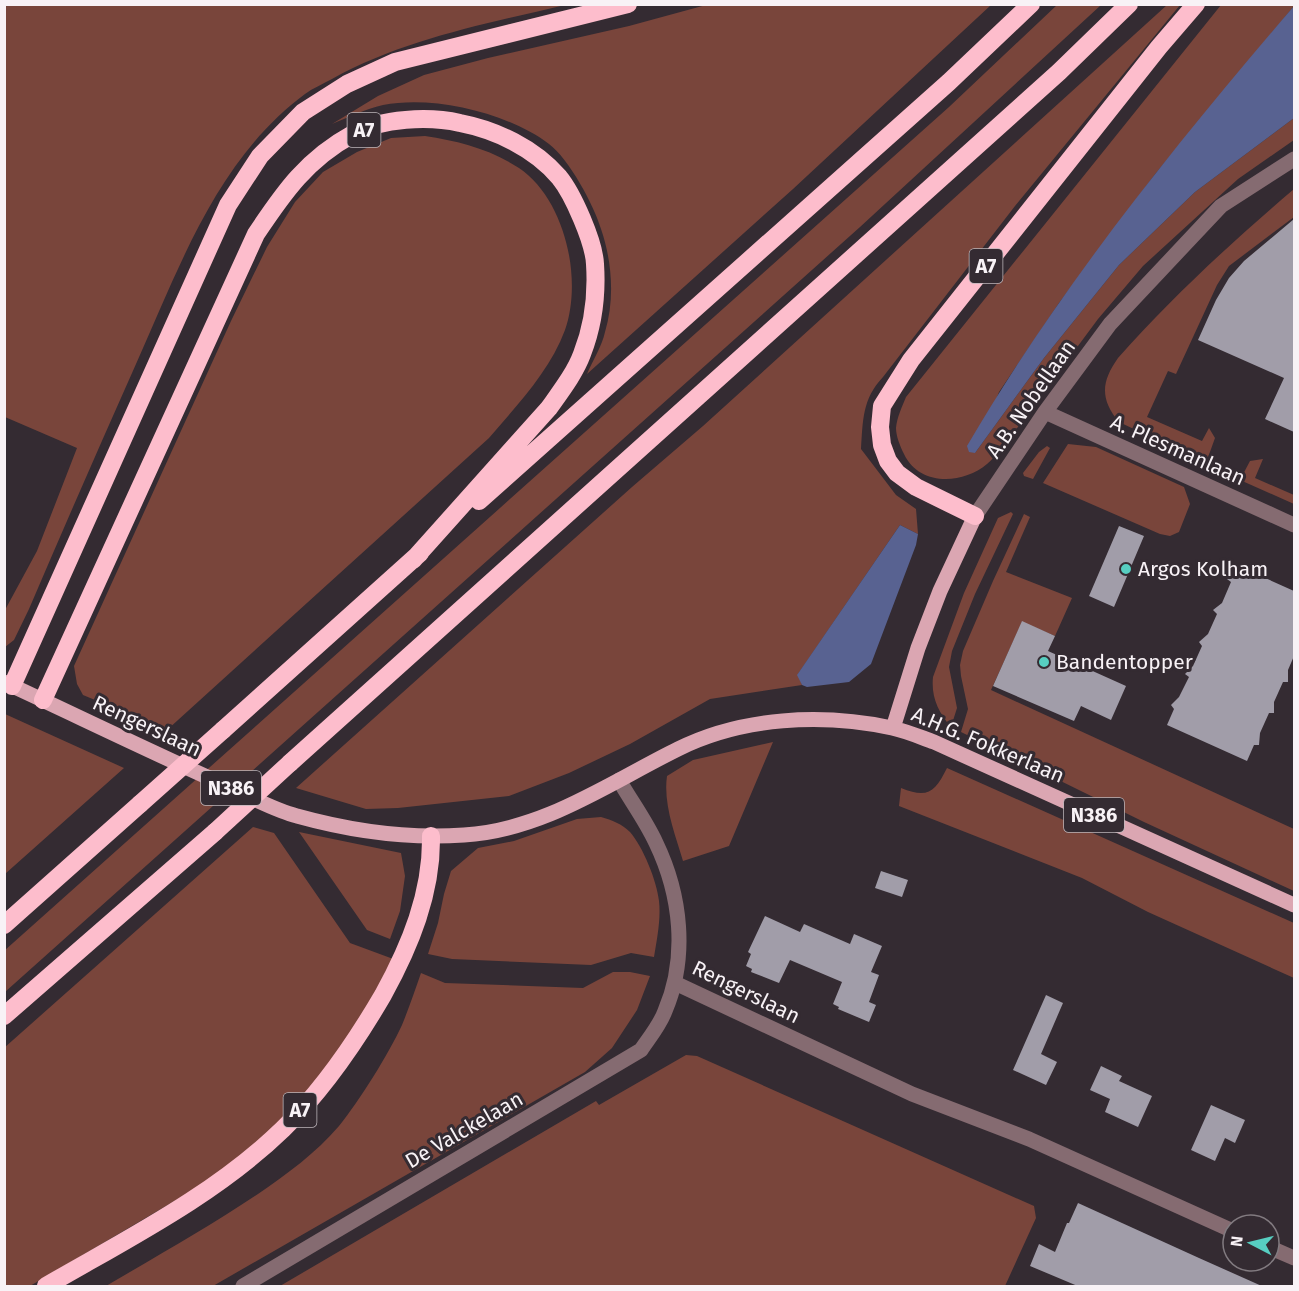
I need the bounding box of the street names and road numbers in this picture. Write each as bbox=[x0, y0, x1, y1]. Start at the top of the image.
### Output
road number: A7 bbox=[348, 113, 380, 147]
road number: A7 bbox=[970, 249, 1002, 283]
street label: A.B. Nobellaan bbox=[981, 335, 1081, 463]
street label: A. Plesmanlaan bbox=[1107, 409, 1249, 491]
street label: Rengerslaan bbox=[89, 690, 205, 762]
street label: A.H.G. Fokkerlaan bbox=[908, 701, 1068, 789]
road number: N386 bbox=[201, 771, 261, 805]
road number: N386 bbox=[1064, 798, 1124, 832]
street label: Rengerslaan bbox=[688, 955, 804, 1029]
street label: De Valckelaan bbox=[400, 1086, 528, 1174]
road number: A7 bbox=[284, 1093, 316, 1127]

